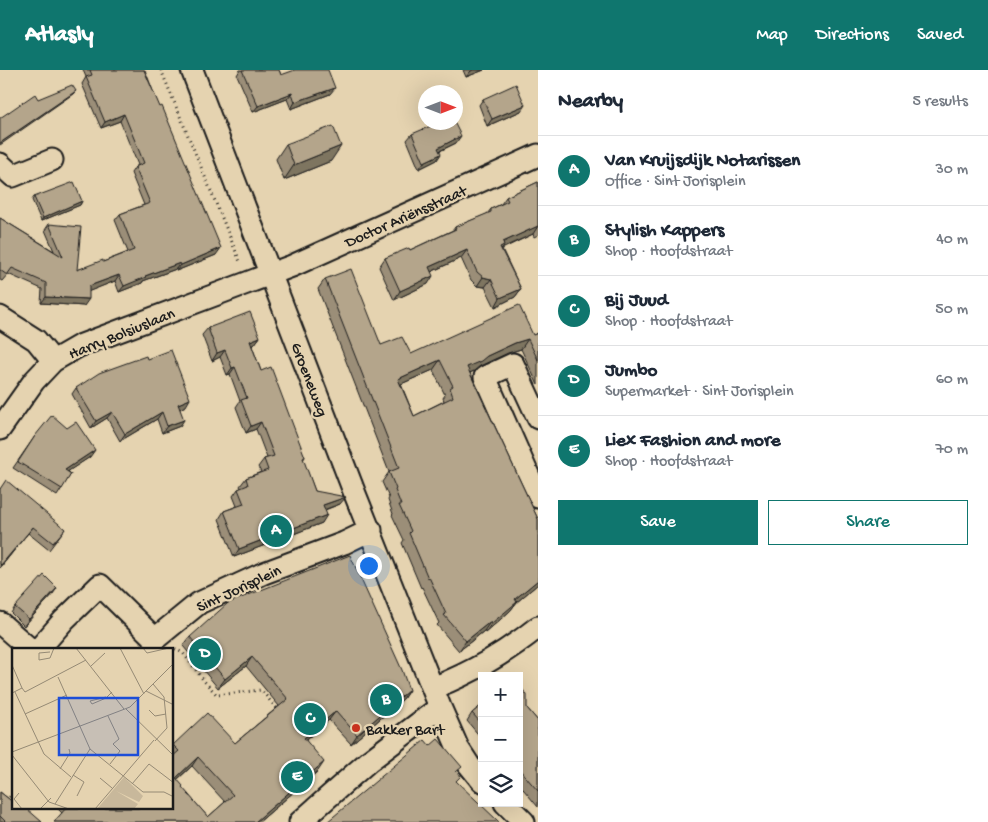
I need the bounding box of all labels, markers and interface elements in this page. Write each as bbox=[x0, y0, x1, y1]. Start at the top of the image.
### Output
text: Atlasly bbox=[25, 21, 94, 50]
text: Map bbox=[756, 25, 788, 46]
text: Directions bbox=[816, 25, 889, 46]
text: Saved bbox=[917, 25, 963, 46]
north arrow bbox=[418, 85, 463, 130]
text: Nearby bbox=[558, 90, 623, 115]
text: 5 results bbox=[913, 93, 968, 112]
text: Van Kruijsdijk Notarissen bbox=[605, 150, 800, 173]
text: A bbox=[569, 161, 579, 180]
text: 30 m bbox=[935, 161, 968, 180]
text: Office · Sint Jorisplein bbox=[605, 173, 746, 192]
street label: Doctor Ariënsstraat bbox=[342, 182, 472, 254]
text: Stylish Kappers bbox=[605, 220, 724, 243]
text: B bbox=[570, 231, 578, 250]
text: 40 m bbox=[936, 231, 968, 250]
text: Shop · Hoofdstraat bbox=[605, 243, 732, 262]
text: Bij Juud bbox=[605, 290, 668, 313]
text: C bbox=[570, 301, 578, 320]
text: 50 m bbox=[935, 301, 968, 320]
street label: Harry Bolsiuslaan bbox=[67, 305, 178, 365]
text: Shop · Hoofdstraat bbox=[605, 313, 732, 332]
street label: Groeneweg bbox=[285, 340, 331, 420]
text: Jumbo bbox=[605, 360, 657, 383]
text: D bbox=[569, 371, 579, 390]
text: 60 m bbox=[936, 371, 968, 390]
text: Supermarket · Sint Jorisplein bbox=[605, 383, 794, 402]
text: Liex Fashion and more bbox=[605, 430, 780, 453]
text: E bbox=[569, 441, 579, 460]
text: 70 m bbox=[935, 441, 968, 460]
text: Shop · Hoofdstraat bbox=[605, 453, 732, 472]
button: Save bbox=[558, 500, 758, 545]
button: Share bbox=[768, 500, 968, 545]
pin: A bbox=[260, 512, 292, 550]
your location bbox=[356, 553, 382, 579]
street label: Sint Jorisplein bbox=[194, 562, 285, 618]
pin: D bbox=[189, 635, 221, 673]
inset map bbox=[12, 648, 174, 810]
map controls bbox=[478, 672, 523, 807]
button: + bbox=[478, 672, 523, 717]
pin: B bbox=[370, 681, 402, 719]
pin: C bbox=[294, 700, 326, 738]
button: − bbox=[478, 717, 523, 762]
marker: Bakker Bart bbox=[350, 722, 362, 734]
place label: Bakker Bart bbox=[365, 722, 446, 741]
pin: E bbox=[281, 758, 313, 796]
button: layers bbox=[478, 762, 523, 807]

